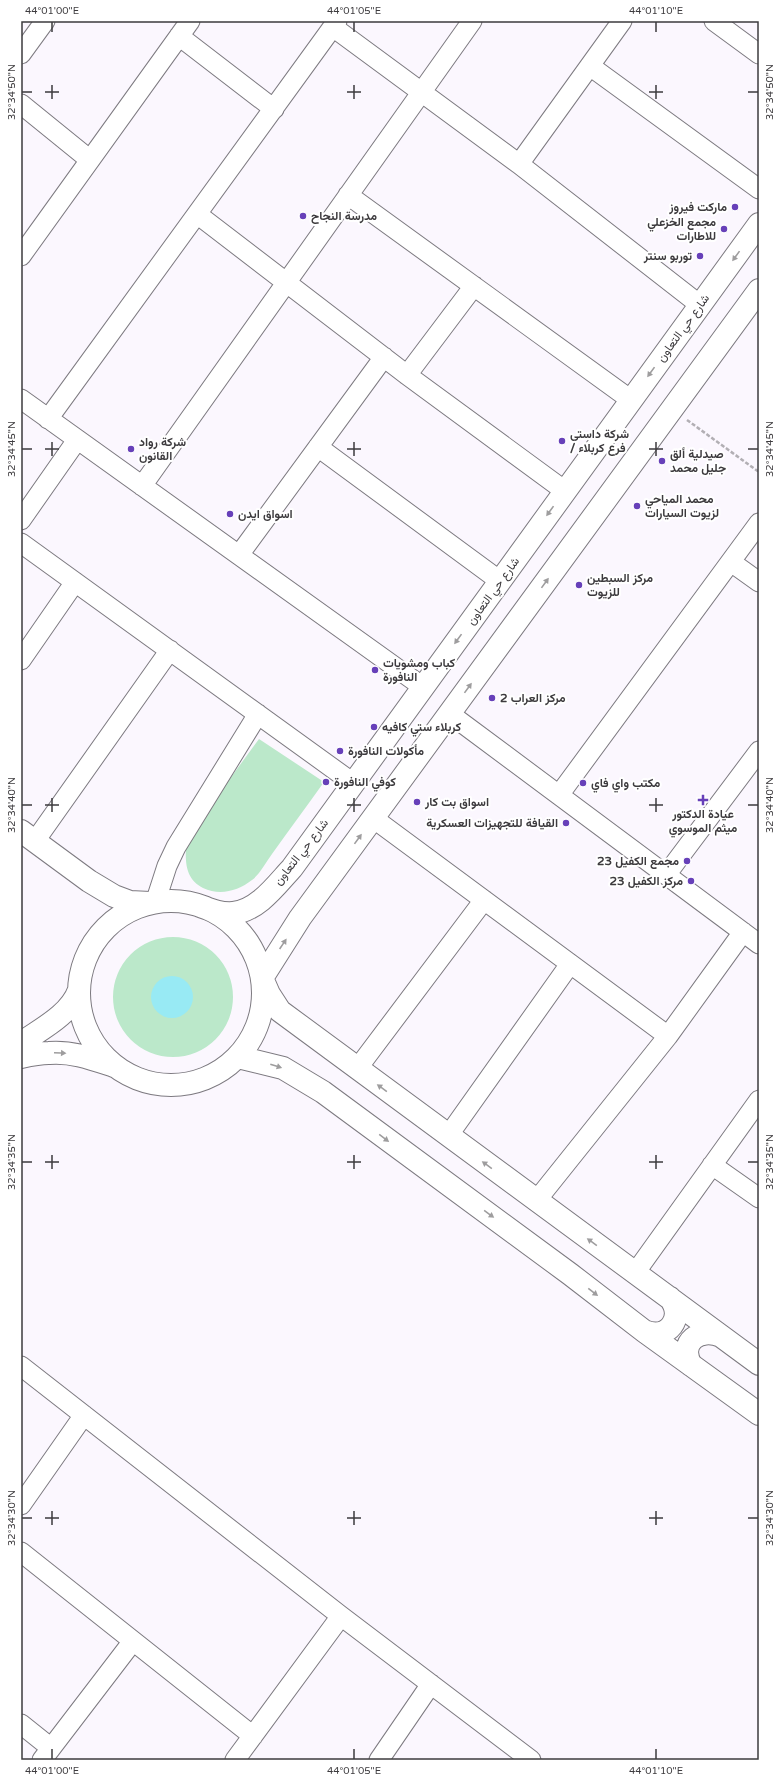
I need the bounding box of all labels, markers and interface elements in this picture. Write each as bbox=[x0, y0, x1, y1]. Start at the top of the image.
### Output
text: 44°01'00"E bbox=[25, 5, 79, 17]
text: 44°01'05"E bbox=[327, 5, 381, 17]
text: 44°01'10"E bbox=[629, 5, 683, 17]
text: 32°34'50"N bbox=[6, 64, 18, 120]
text: 32°34'50"N bbox=[764, 64, 776, 120]
place label: ماركت فيروز bbox=[668, 200, 727, 215]
marker: ماركت فيروز bbox=[730, 202, 740, 212]
place label: مدرسة النجاح bbox=[311, 209, 378, 224]
marker: مدرسة النجاح bbox=[298, 211, 308, 221]
place label: مجمع الخزعلي للاطارات bbox=[647, 215, 716, 244]
marker: مجمع الخزعلي للاطارات bbox=[719, 224, 729, 234]
place label: توربو سنتر bbox=[643, 249, 692, 264]
one-way arrow bbox=[732, 250, 740, 261]
marker: توربو سنتر bbox=[695, 251, 705, 261]
street label: شارع حي التعاون bbox=[654, 291, 715, 366]
one-way arrow bbox=[648, 367, 656, 377]
text: 32°34'45"N bbox=[6, 421, 18, 477]
text: 32°34'45"N bbox=[764, 421, 776, 477]
place label: شركة داستي / فرع كربلاء bbox=[570, 427, 629, 456]
place label: شركة رواد القانون bbox=[139, 435, 186, 464]
marker: شركة داستي / فرع كربلاء bbox=[557, 436, 567, 446]
marker: شركة رواد القانون bbox=[126, 444, 136, 454]
place label: صيدلية ألق جليل محمد bbox=[670, 447, 726, 475]
marker: صيدلية ألق جليل محمد bbox=[657, 456, 667, 466]
place label: محمد المياحي لزيوت السيارات bbox=[645, 492, 719, 521]
marker: محمد المياحي لزيوت السيارات bbox=[632, 501, 642, 511]
one-way arrow bbox=[546, 506, 555, 517]
place label: اسواق ايدن bbox=[238, 507, 293, 522]
marker: اسواق ايدن bbox=[225, 509, 235, 519]
street label: شارع حي التعاون bbox=[464, 554, 525, 629]
place label: مركز السبطين للزيوت bbox=[587, 571, 654, 600]
one-way arrow bbox=[541, 578, 549, 589]
marker: مركز السبطين للزيوت bbox=[574, 580, 584, 590]
one-way arrow bbox=[454, 634, 462, 644]
place label: كباب ومشويات النافورة bbox=[383, 656, 456, 685]
marker: كباب ومشويات النافورة bbox=[370, 665, 380, 675]
one-way arrow bbox=[464, 683, 472, 694]
place label: مركز العراب 2 bbox=[500, 691, 566, 706]
marker: مركز العراب 2 bbox=[487, 693, 497, 703]
place label: كربلاء ستي كافيه bbox=[382, 720, 462, 737]
marker: كربلاء ستي كافيه bbox=[369, 722, 379, 732]
place label: مأكولات النافورة bbox=[348, 744, 424, 759]
marker: مأكولات النافورة bbox=[335, 746, 345, 756]
place label: كوفي النافورة bbox=[334, 775, 396, 792]
place label: مكتب واي فاي bbox=[591, 776, 661, 793]
text: 32°34'40"N bbox=[6, 777, 18, 833]
marker: كوفي النافورة bbox=[321, 777, 331, 787]
text: 32°34'40"N bbox=[764, 777, 776, 833]
marker: مكتب واي فاي bbox=[578, 778, 588, 788]
marker: عيادة الدكتور ميثم الموسوي bbox=[697, 794, 709, 806]
place label: اسواق بت كار bbox=[424, 795, 489, 810]
marker: اسواق بت كار bbox=[412, 797, 422, 807]
place label: عيادة الدكتور ميثم الموسوي bbox=[669, 807, 738, 838]
street label: شارع حي التعاون bbox=[271, 816, 334, 890]
place label: القيافة للتجهيزات العسكرية bbox=[426, 816, 558, 831]
marker: القيافة للتجهيزات العسكرية bbox=[561, 818, 571, 828]
one-way arrow bbox=[354, 833, 363, 844]
place label: مجمع الكفيل 23 bbox=[597, 854, 679, 869]
marker: مجمع الكفيل 23 bbox=[682, 856, 692, 866]
place label: مركز الكفيل 23 bbox=[610, 874, 683, 889]
marker: مركز الكفيل 23 bbox=[686, 876, 696, 886]
one-way arrow bbox=[279, 938, 286, 950]
one-way arrow bbox=[54, 1050, 67, 1056]
one-way arrow bbox=[271, 1063, 283, 1069]
one-way arrow bbox=[377, 1084, 388, 1092]
one-way arrow bbox=[379, 1133, 390, 1142]
text: 32°34'35"N bbox=[6, 1134, 18, 1190]
text: 32°34'35"N bbox=[764, 1134, 776, 1190]
one-way arrow bbox=[482, 1161, 492, 1169]
one-way arrow bbox=[484, 1210, 494, 1218]
one-way arrow bbox=[587, 1238, 597, 1246]
one-way arrow bbox=[588, 1287, 599, 1296]
text: 32°34'30"N bbox=[6, 1490, 18, 1546]
text: 32°34'30"N bbox=[764, 1490, 776, 1546]
text: 44°01'00"E bbox=[25, 1765, 79, 1777]
text: 44°01'05"E bbox=[327, 1765, 381, 1777]
text: 44°01'10"E bbox=[629, 1765, 683, 1777]

